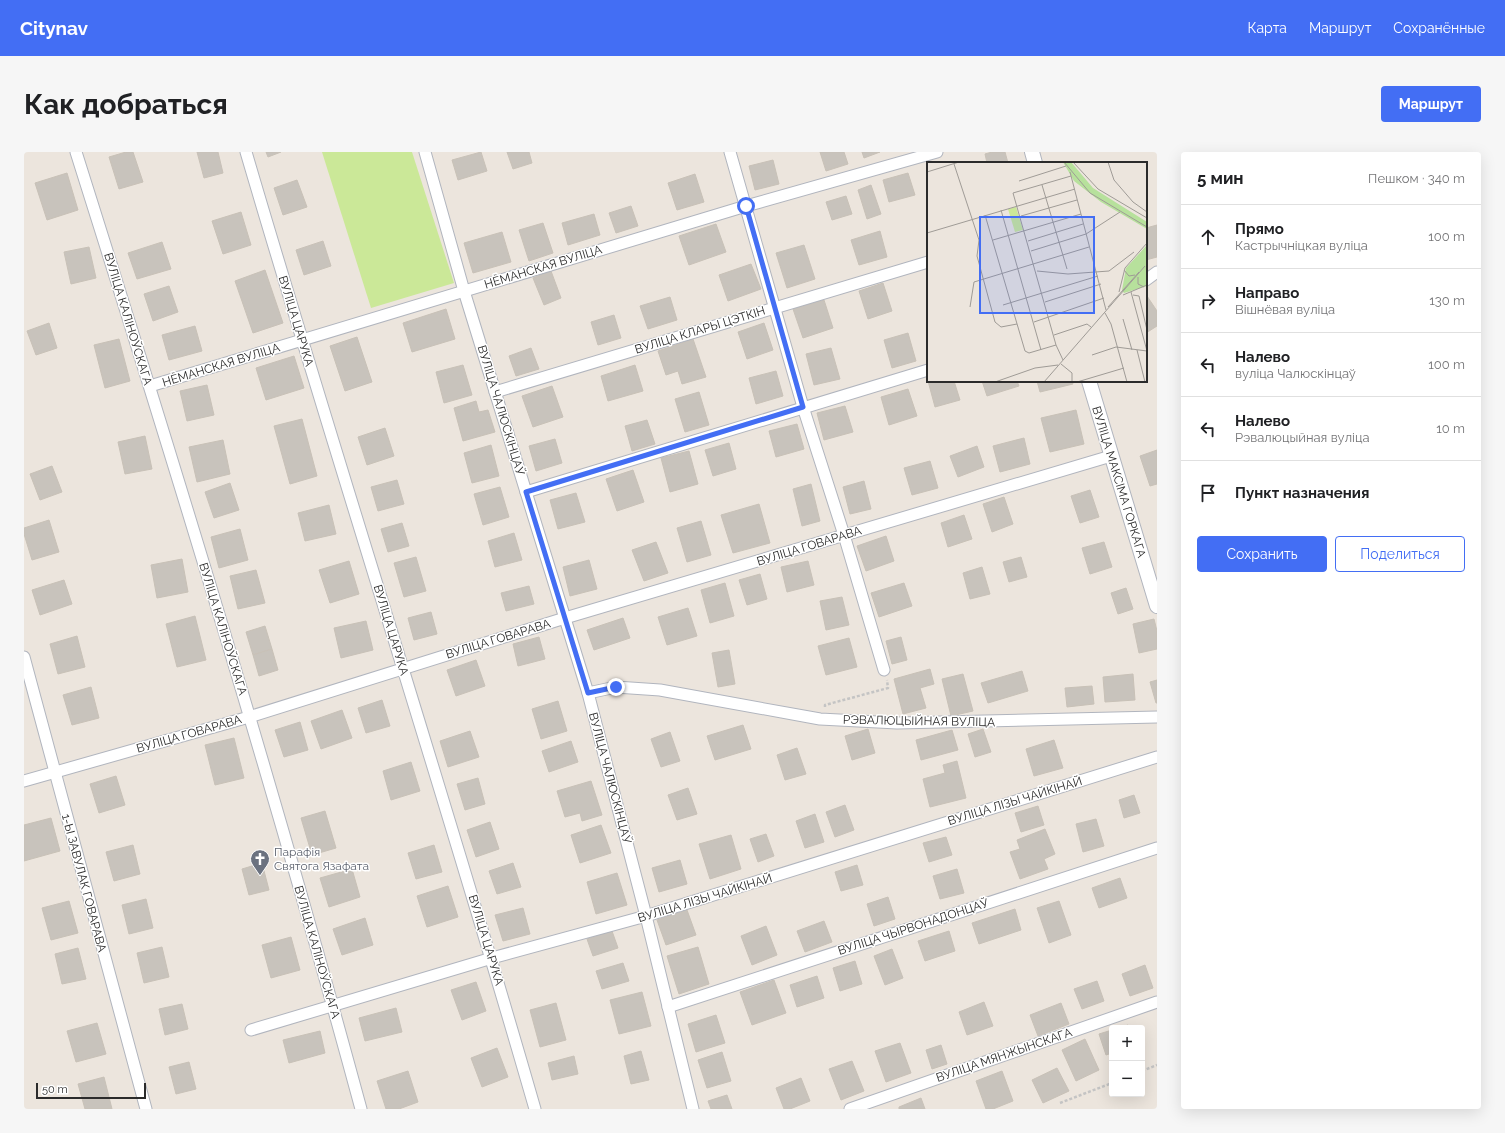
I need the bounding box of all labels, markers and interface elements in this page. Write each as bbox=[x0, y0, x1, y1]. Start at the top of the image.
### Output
text: Citynav bbox=[20, 17, 88, 39]
text: Карта bbox=[1248, 20, 1287, 36]
text: Маршрут bbox=[1309, 20, 1371, 36]
text: Сохранённые bbox=[1393, 20, 1485, 36]
button: Маршрут bbox=[1381, 86, 1481, 122]
text: Как добраться bbox=[24, 88, 228, 121]
inset map bbox=[927, 162, 1147, 382]
text: 5 мин bbox=[1197, 168, 1244, 188]
text: Пешком · 340 m bbox=[1368, 171, 1465, 186]
route start bbox=[737, 197, 755, 215]
text: Прямо bbox=[1235, 220, 1284, 238]
icon: ahead bbox=[1197, 226, 1219, 248]
text: 100 m bbox=[1428, 229, 1465, 244]
text: Кастрычніцкая вуліца bbox=[1235, 238, 1368, 253]
street label: НЁМАНСКАЯ ВУЛІЦА bbox=[482, 242, 604, 292]
street label: ВУЛІЦА КАЛІНОЎСКАГА bbox=[101, 251, 155, 387]
street label: ВУЛІЦА ЦАРУКА bbox=[276, 274, 316, 368]
text: Направо bbox=[1235, 284, 1299, 302]
icon: right bbox=[1197, 290, 1219, 312]
text: 130 m bbox=[1429, 293, 1465, 308]
text: Вішнёвая вуліца bbox=[1235, 302, 1335, 317]
street label: ВУЛІЦА КЛАРЫ ЦЭТКІН bbox=[633, 303, 767, 357]
street label: НЁМАНСКАЯ ВУЛІЦА bbox=[160, 340, 282, 390]
street label: ВУЛІЦА ЧАЛЮСКІНЦАЎ bbox=[475, 343, 528, 477]
text: Налево bbox=[1235, 348, 1290, 366]
icon: left bbox=[1197, 354, 1219, 376]
text: 100 m bbox=[1428, 357, 1465, 372]
text: вуліца Чалюскінцаў bbox=[1235, 366, 1356, 381]
street label: ВУЛІЦА МАКСІМА ГОРКАГА bbox=[1089, 405, 1149, 559]
text: Налево bbox=[1235, 412, 1290, 430]
icon: left bbox=[1197, 418, 1219, 440]
text: 10 m bbox=[1436, 421, 1465, 436]
text: Рэвалюцыйная вуліца bbox=[1235, 430, 1370, 445]
icon: arrive bbox=[1197, 482, 1219, 504]
text: Пункт назначения bbox=[1235, 484, 1369, 502]
street label: ВУЛІЦА ГОВАРАВА bbox=[755, 523, 863, 569]
button: Сохранить bbox=[1197, 536, 1327, 572]
button: Поделиться bbox=[1335, 536, 1465, 572]
street label: ВУЛІЦА КАЛІНОЎСКАГА bbox=[196, 561, 250, 697]
street label: ВУЛІЦА ЦАРУКА bbox=[371, 583, 411, 677]
street label: ВУЛІЦА ГОВАРАВА bbox=[444, 616, 552, 662]
route end bbox=[607, 678, 625, 696]
street label: ВУЛІЦА ЧАЛЮСКІНЦАЎ bbox=[586, 711, 634, 846]
street label: ВУЛІЦА ГОВАРАВА bbox=[135, 712, 243, 756]
street label: РЭВАЛЮЦЫЙНАЯ ВУЛІЦА bbox=[843, 713, 995, 729]
street label: ВУЛІЦА ЛІЗЫ ЧАЙКІНАЙ bbox=[946, 774, 1084, 828]
street label: 1-Ы ЗАВУЛАК ГОВАРАВА bbox=[59, 812, 109, 954]
place label: Парафія Святога Язафата bbox=[274, 845, 369, 873]
church icon: Парафія Святога Язафата bbox=[249, 848, 271, 876]
street label: ВУЛІЦА ЛІЗЫ ЧАЙКІНАЙ bbox=[636, 871, 774, 925]
street label: ВУЛІЦА КАЛІНОЎСКАГА bbox=[291, 884, 343, 1020]
street label: ВУЛІЦА ЦАРУКА bbox=[466, 893, 506, 987]
street label: ВУЛІЦА ЧЫРВОНАДОНЦАЎ bbox=[836, 896, 990, 958]
street label: ВУЛІЦА МЯНЖЫНСКАГА bbox=[934, 1025, 1074, 1085]
map controls bbox=[1109, 1025, 1145, 1097]
button: + bbox=[1109, 1025, 1145, 1061]
button: − bbox=[1109, 1061, 1145, 1097]
scale bar bbox=[36, 1081, 146, 1100]
text: 50 m bbox=[42, 1083, 68, 1096]

